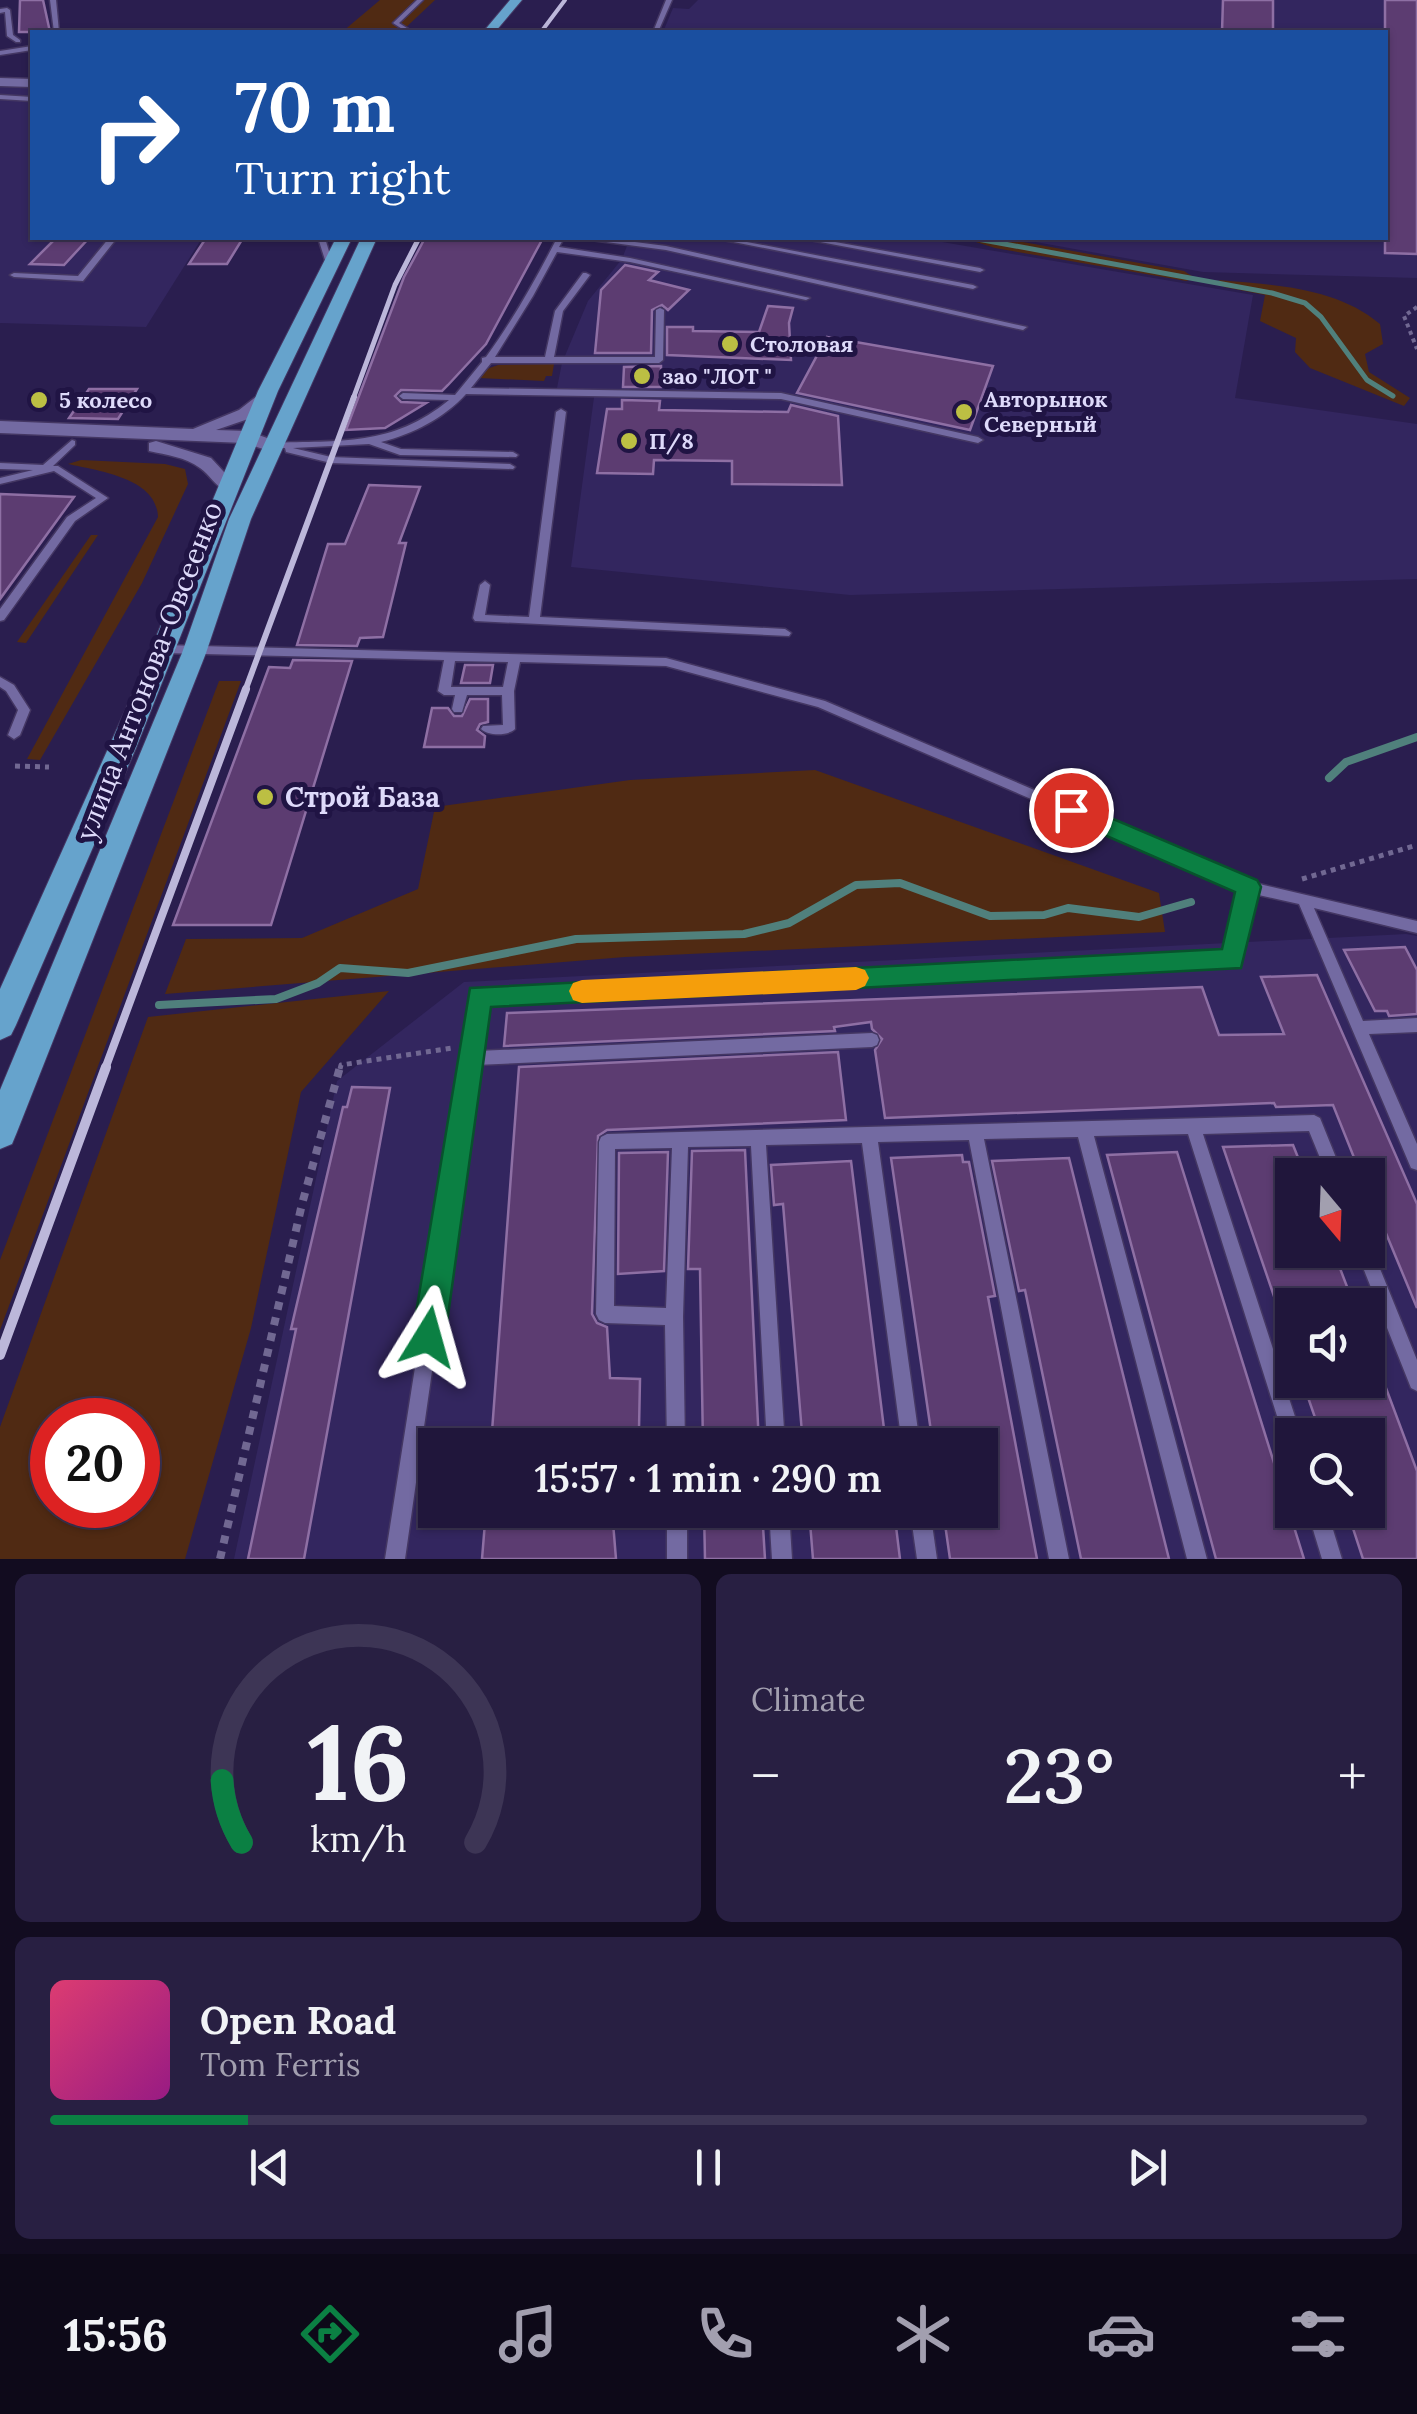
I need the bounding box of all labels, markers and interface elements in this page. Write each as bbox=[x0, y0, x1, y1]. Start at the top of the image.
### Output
text: 70 m bbox=[235, 62, 395, 151]
icon: right bbox=[70, 70, 200, 200]
text: Turn right bbox=[235, 149, 451, 206]
place label: Столовая bbox=[750, 330, 854, 358]
marker: Столовая bbox=[719, 333, 741, 355]
place label: зао "ЛОТ " bbox=[662, 362, 772, 390]
marker: зао "ЛОТ " bbox=[631, 365, 653, 387]
place label: Авторынок Северный bbox=[984, 385, 1108, 438]
place label: 5 колесо bbox=[59, 386, 152, 414]
marker: 5 колесо bbox=[28, 389, 50, 411]
marker: Авторынок Северный bbox=[953, 401, 975, 423]
place label: П/8 bbox=[649, 427, 694, 455]
marker: П/8 bbox=[618, 430, 640, 452]
street label: улица Антонова-Овсеенко bbox=[68, 496, 230, 846]
pin bbox=[1029, 768, 1114, 853]
place label: Строй База bbox=[285, 779, 440, 815]
icon: arrive bbox=[1044, 783, 1099, 838]
marker: Строй База bbox=[254, 786, 276, 808]
north arrow bbox=[1275, 1158, 1385, 1268]
map controls bbox=[1275, 1158, 1385, 1528]
position arrow bbox=[376, 1285, 480, 1389]
button: sound bbox=[1275, 1288, 1385, 1398]
speed limit sign: 20 bbox=[30, 1398, 160, 1528]
button: search bbox=[1275, 1418, 1385, 1528]
text: 15:57 · 1 min · 290 m bbox=[534, 1454, 882, 1502]
text: Climate bbox=[751, 1679, 866, 1720]
text: 16 bbox=[307, 1695, 409, 1828]
text: 23° bbox=[1004, 1728, 1114, 1824]
text: − bbox=[751, 1741, 780, 1811]
text: + bbox=[1338, 1741, 1367, 1811]
text: km/h bbox=[310, 1816, 406, 1862]
text: Open Road bbox=[200, 1996, 396, 2044]
text: Tom Ferris bbox=[200, 2044, 361, 2085]
icon: previous bbox=[242, 2140, 297, 2195]
icon: pause bbox=[681, 2140, 736, 2195]
icon: next bbox=[1120, 2140, 1175, 2195]
icon: directions bbox=[295, 2299, 365, 2369]
icon: music bbox=[493, 2299, 563, 2369]
icon: phone bbox=[690, 2299, 760, 2369]
icon: climate bbox=[888, 2299, 958, 2369]
icon: car bbox=[1086, 2299, 1156, 2369]
icon: filters bbox=[1283, 2299, 1353, 2369]
text: 15:56 bbox=[64, 2306, 168, 2363]

